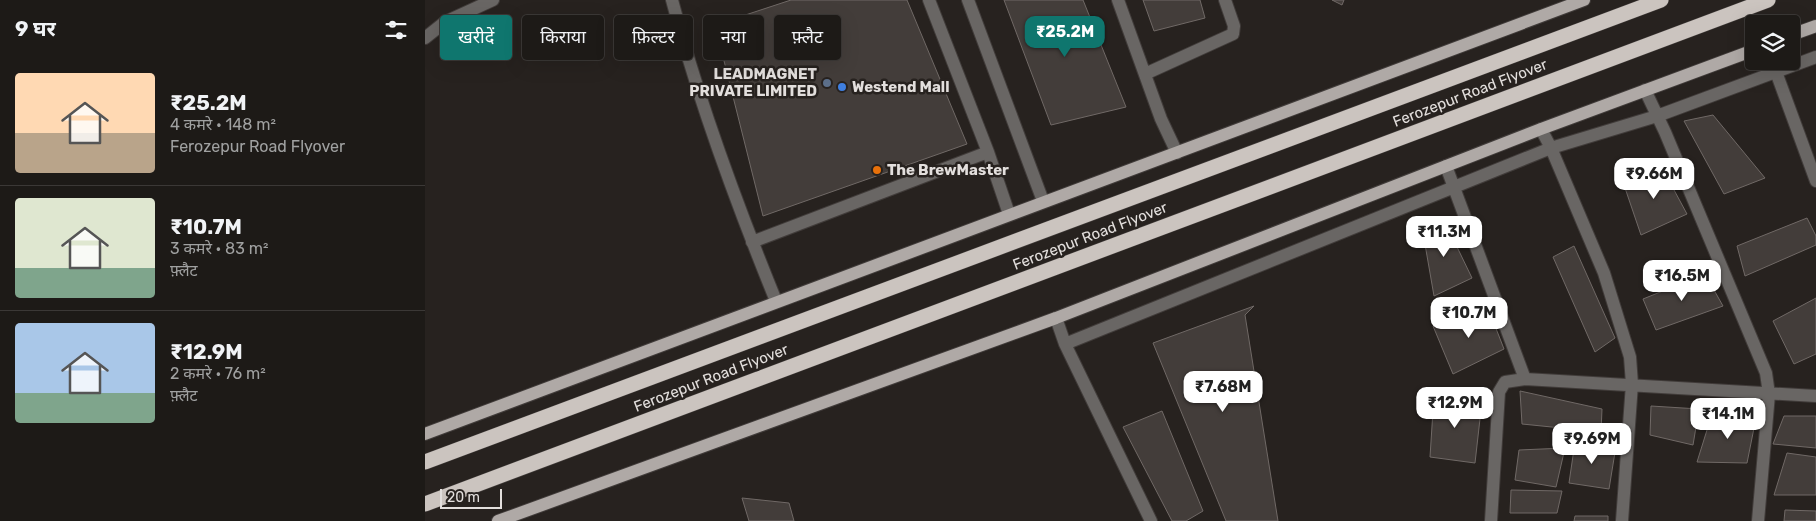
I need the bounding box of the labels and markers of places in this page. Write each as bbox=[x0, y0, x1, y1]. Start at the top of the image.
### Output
pin: ₹25.2M bbox=[1024, 15, 1106, 58]
place label: LEADMAGNET PRIVATE LIMITED bbox=[689, 65, 818, 100]
marker: LEADMAGNET PRIVATE LIMITED bbox=[821, 77, 833, 89]
place label: Westend Mall bbox=[852, 78, 949, 96]
marker: Westend Mall bbox=[836, 81, 848, 93]
pin: ₹9.66M bbox=[1613, 158, 1695, 200]
place label: The BrewMaster bbox=[887, 161, 1009, 179]
marker: The BrewMaster bbox=[871, 164, 883, 176]
pin: ₹11.3M bbox=[1403, 216, 1485, 258]
pin: ₹16.5M bbox=[1641, 260, 1723, 302]
pin: ₹10.7M bbox=[1428, 296, 1510, 339]
pin: ₹7.68M bbox=[1182, 370, 1264, 413]
pin: ₹12.9M bbox=[1414, 386, 1496, 429]
pin: ₹14.1M bbox=[1687, 398, 1769, 440]
pin: ₹9.69M bbox=[1551, 422, 1633, 465]

